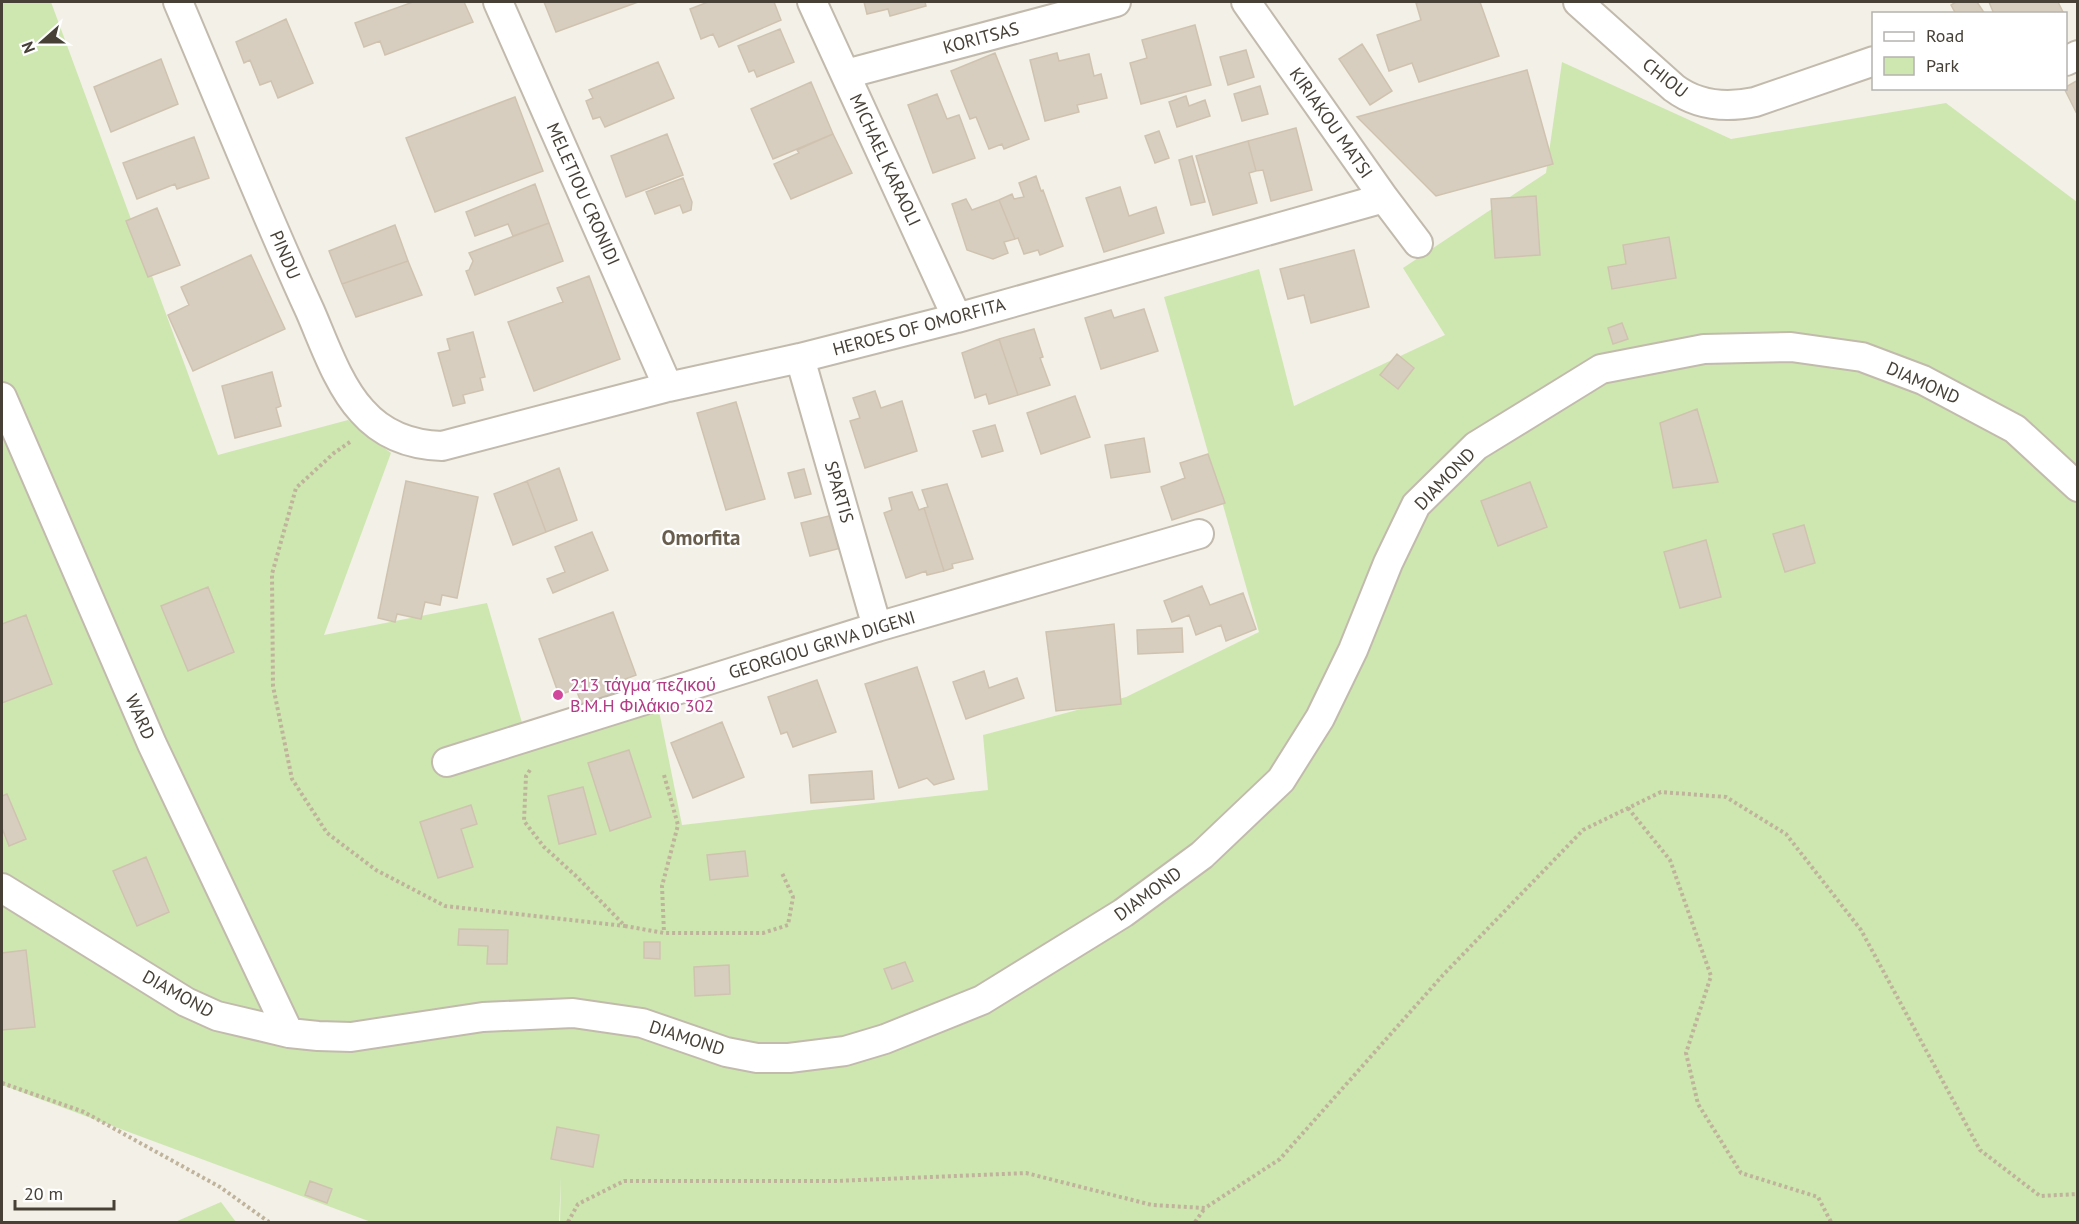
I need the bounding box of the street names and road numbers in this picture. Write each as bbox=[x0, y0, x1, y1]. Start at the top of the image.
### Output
street label: KORITSAS bbox=[940, 16, 1022, 59]
street label: CHIOU bbox=[1638, 53, 1693, 103]
street label: KIRIAKOU MATSI bbox=[1285, 63, 1378, 183]
street label: MICHAEL KARAOLI bbox=[845, 90, 926, 230]
street label: MELETIOU CRONIDI bbox=[542, 119, 625, 269]
street label: PINDU bbox=[265, 227, 306, 283]
street label: HEROES OF OMORFITA bbox=[830, 292, 1008, 361]
street label: DIAMOND bbox=[1883, 356, 1964, 409]
street label: DIAMOND bbox=[1409, 443, 1480, 515]
street label: SPARTIS bbox=[820, 458, 859, 526]
street label: GEORGIOU GRIVA DIGENI bbox=[726, 605, 918, 684]
street label: WARD bbox=[120, 690, 161, 743]
street label: DIAMOND bbox=[1109, 861, 1186, 926]
street label: DIAMOND bbox=[139, 965, 218, 1023]
street label: DIAMOND bbox=[647, 1015, 728, 1061]

